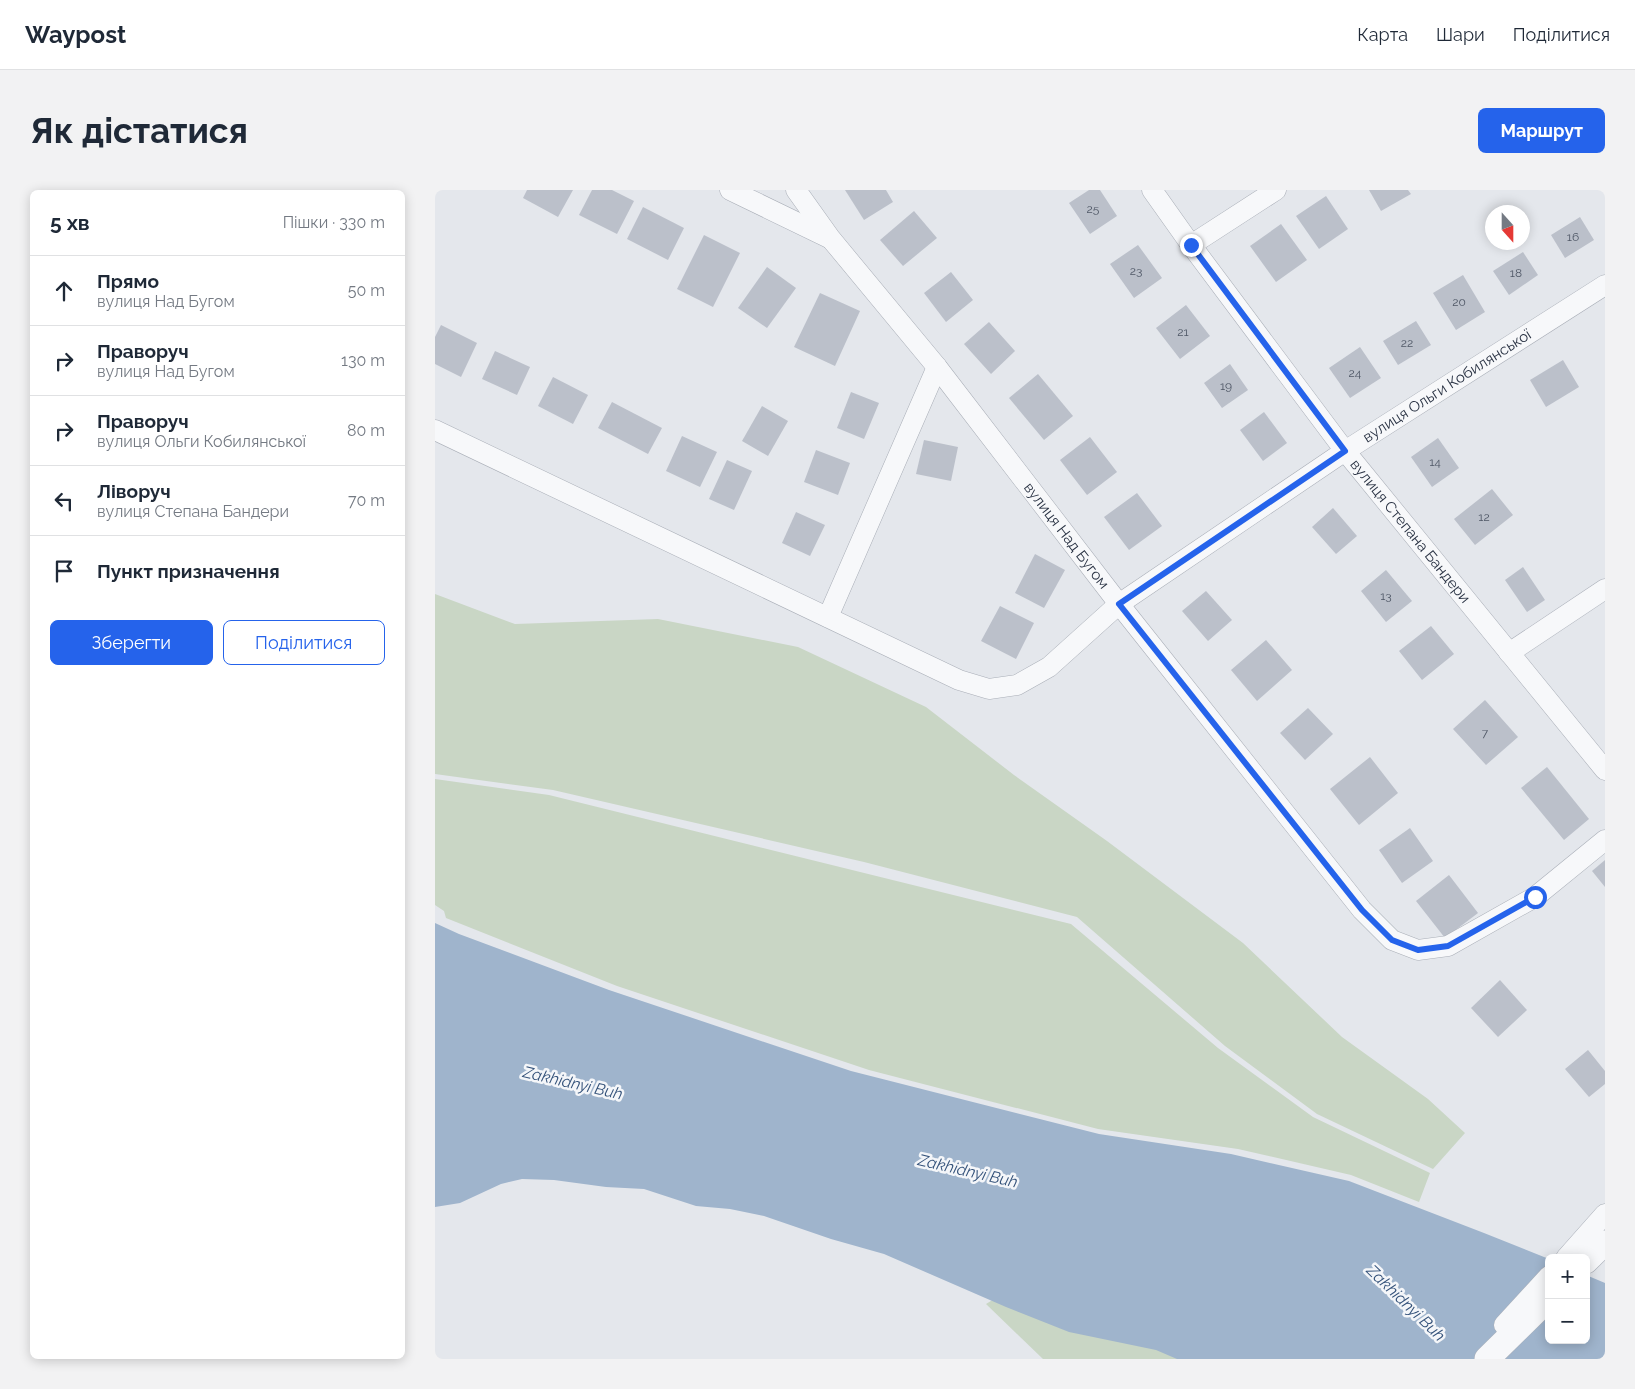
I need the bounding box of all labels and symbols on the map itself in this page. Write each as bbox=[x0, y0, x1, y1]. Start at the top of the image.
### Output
house number: 25 bbox=[1087, 202, 1100, 216]
north arrow bbox=[1485, 205, 1530, 250]
house number: 16 bbox=[1567, 230, 1579, 244]
route end bbox=[1180, 234, 1203, 257]
house number: 23 bbox=[1130, 264, 1142, 278]
house number: 18 bbox=[1510, 266, 1522, 280]
house number: 20 bbox=[1452, 295, 1466, 309]
house number: 21 bbox=[1177, 325, 1189, 339]
street label: вулиця Ольги Кобилянської bbox=[1359, 325, 1535, 446]
house number: 22 bbox=[1401, 336, 1413, 350]
house number: 24 bbox=[1349, 366, 1362, 380]
house number: 19 bbox=[1220, 379, 1232, 393]
house number: 14 bbox=[1429, 455, 1441, 469]
street label: вулиця Степана Бандери bbox=[1346, 456, 1474, 607]
street label: вулиця Над Бугом bbox=[1020, 479, 1113, 592]
house number: 12 bbox=[1478, 510, 1490, 524]
house number: 13 bbox=[1380, 589, 1392, 603]
house number: 7 bbox=[1482, 726, 1489, 740]
route start bbox=[1524, 886, 1547, 909]
water label: Zakhidnyi Buh bbox=[520, 1062, 625, 1104]
water label: Zakhidnyi Buh bbox=[915, 1150, 1020, 1192]
water label: Zakhidnyi Buh bbox=[1362, 1260, 1449, 1345]

